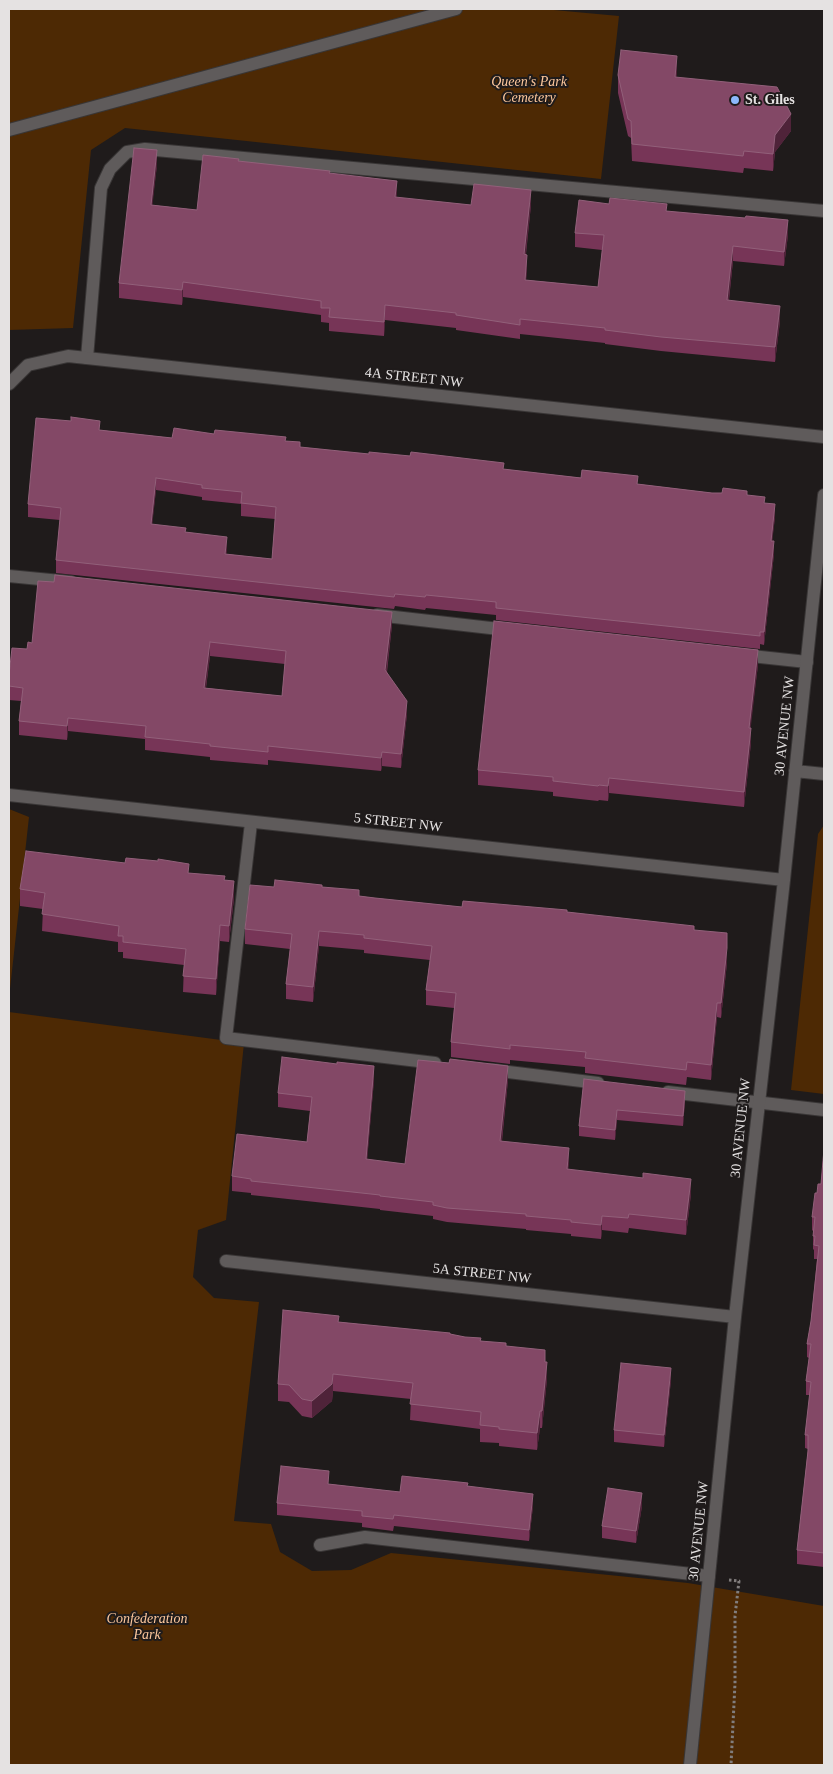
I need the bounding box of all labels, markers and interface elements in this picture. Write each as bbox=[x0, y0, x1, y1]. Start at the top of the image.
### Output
park label: Queen's Park Cemetery bbox=[491, 74, 567, 106]
place label: St. Giles bbox=[745, 92, 795, 108]
marker: St. Giles bbox=[729, 94, 741, 106]
street label: 4A STREET NW bbox=[364, 364, 464, 392]
street label: 30 AVENUE NW bbox=[771, 675, 799, 777]
street label: 5 STREET NW bbox=[353, 810, 443, 836]
street label: 30 AVENUE NW bbox=[727, 1077, 755, 1179]
street label: 5A STREET NW bbox=[432, 1260, 532, 1288]
street label: 30 AVENUE NW bbox=[685, 1480, 713, 1582]
park label: Confederation Park bbox=[107, 1611, 187, 1644]

